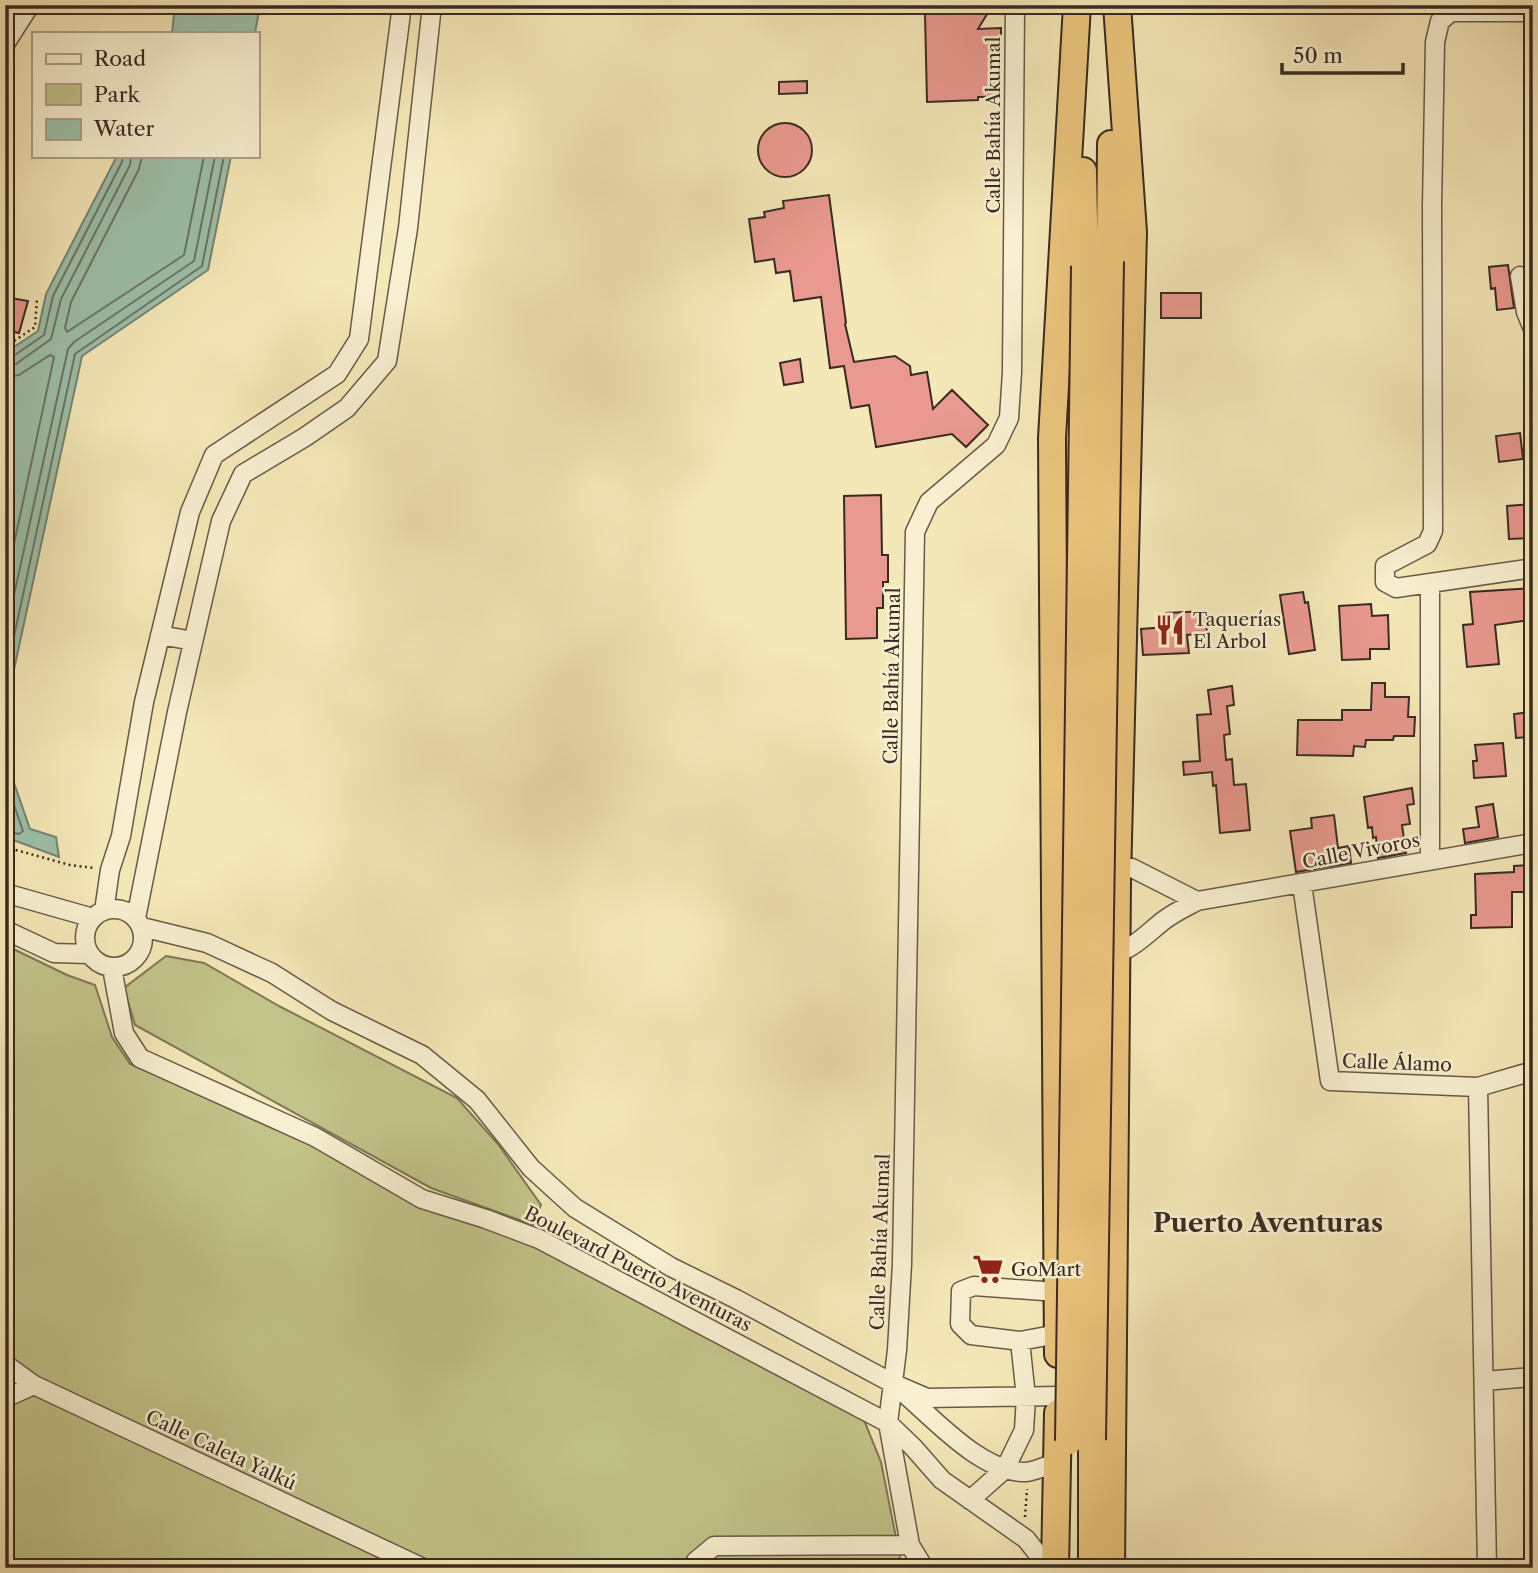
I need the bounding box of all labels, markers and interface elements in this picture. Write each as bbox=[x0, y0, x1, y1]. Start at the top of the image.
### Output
legend bbox=[32, 32, 259, 158]
scale bar bbox=[1282, 32, 1403, 76]
street label: Calle Bahía Akumal bbox=[982, 36, 1005, 213]
text: 50 m bbox=[1293, 43, 1343, 68]
text: Road bbox=[94, 46, 146, 71]
text: Park bbox=[94, 82, 140, 107]
text: Water bbox=[93, 116, 154, 141]
street label: Calle Bahía Akumal bbox=[879, 587, 905, 765]
place label: Taquerías El Arbol bbox=[1193, 608, 1281, 653]
restaurant icon: Taquerías El Arbol bbox=[1153, 613, 1187, 647]
street label: Calle Vivoros bbox=[1300, 828, 1422, 874]
street label: Calle Álamo bbox=[1342, 1050, 1452, 1076]
street label: Calle Bahía Akumal bbox=[865, 1153, 895, 1331]
street label: Boulevard Puerto Aventuras bbox=[520, 1202, 756, 1336]
district label: Puerto Aventuras bbox=[1153, 1207, 1383, 1239]
supermarket icon: GoMart bbox=[971, 1252, 1005, 1286]
place label: GoMart bbox=[1011, 1258, 1082, 1281]
street label: Calle Caleta Yalkú bbox=[142, 1405, 300, 1495]

